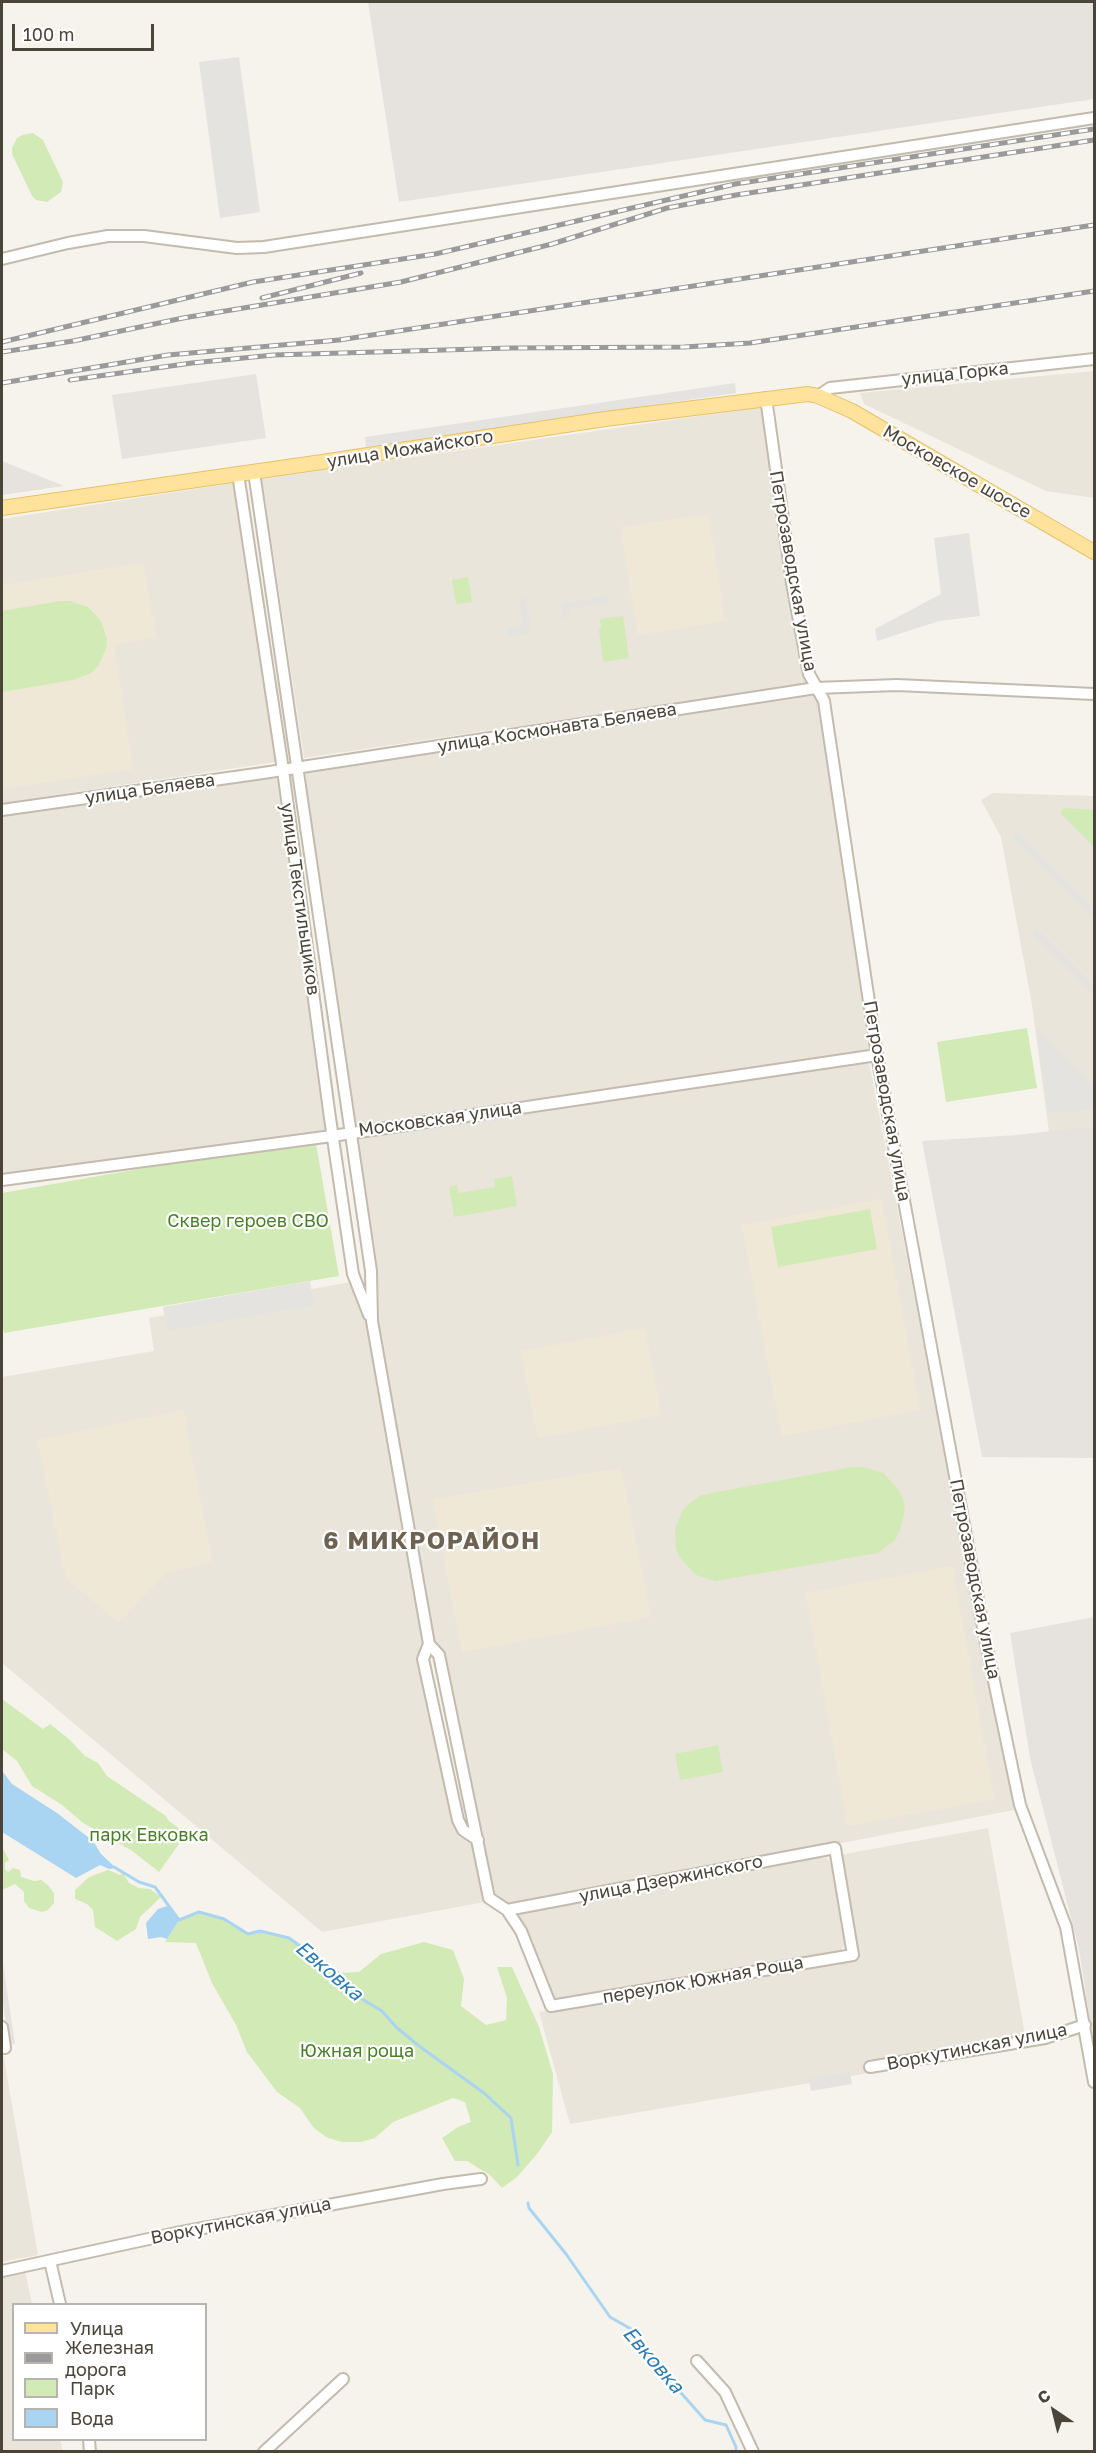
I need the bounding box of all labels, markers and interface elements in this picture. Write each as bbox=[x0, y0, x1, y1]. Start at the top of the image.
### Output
scale bar bbox=[15, 12, 158, 50]
text: 100 m bbox=[23, 23, 74, 45]
street label: улица Горка bbox=[900, 358, 1010, 390]
street label: Московское шоссе bbox=[879, 421, 1035, 523]
street label: улица Можайского bbox=[325, 425, 495, 473]
street label: Петрозаводская улица bbox=[765, 469, 821, 673]
street label: улица Космонавта Беляева bbox=[436, 698, 678, 758]
street label: улица Беляева bbox=[84, 769, 216, 809]
street label: улица Текстильщиков bbox=[276, 802, 324, 996]
street label: Петрозаводская улица bbox=[859, 999, 915, 1203]
street label: Московская улица bbox=[357, 1097, 523, 1141]
park label: Сквер героев СВО bbox=[167, 1210, 329, 1232]
street label: Петрозаводская улица bbox=[945, 1477, 1005, 1681]
district label: 6 МИКРОРАЙОН bbox=[323, 1527, 541, 1555]
park label: парк Евковка bbox=[89, 1824, 209, 1846]
street label: улица Дзержинского bbox=[577, 1851, 765, 1907]
water label: Евковка bbox=[290, 1936, 368, 2006]
street label: переулок Южная Роща bbox=[601, 1952, 805, 2008]
street label: Воркутинская улица bbox=[885, 2019, 1069, 2075]
park label: Южная роща bbox=[300, 2040, 414, 2062]
street label: Воркутинская улица bbox=[149, 2193, 333, 2249]
legend bbox=[12, 2303, 207, 2441]
text: Улица bbox=[70, 2317, 124, 2339]
water label: Евковка bbox=[618, 2322, 688, 2398]
text: Железная дорога bbox=[65, 2336, 154, 2380]
text: Парк bbox=[70, 2377, 115, 2399]
north arrow bbox=[1024, 2381, 1084, 2441]
text: С bbox=[1033, 2385, 1054, 2408]
text: Вода bbox=[70, 2407, 114, 2429]

